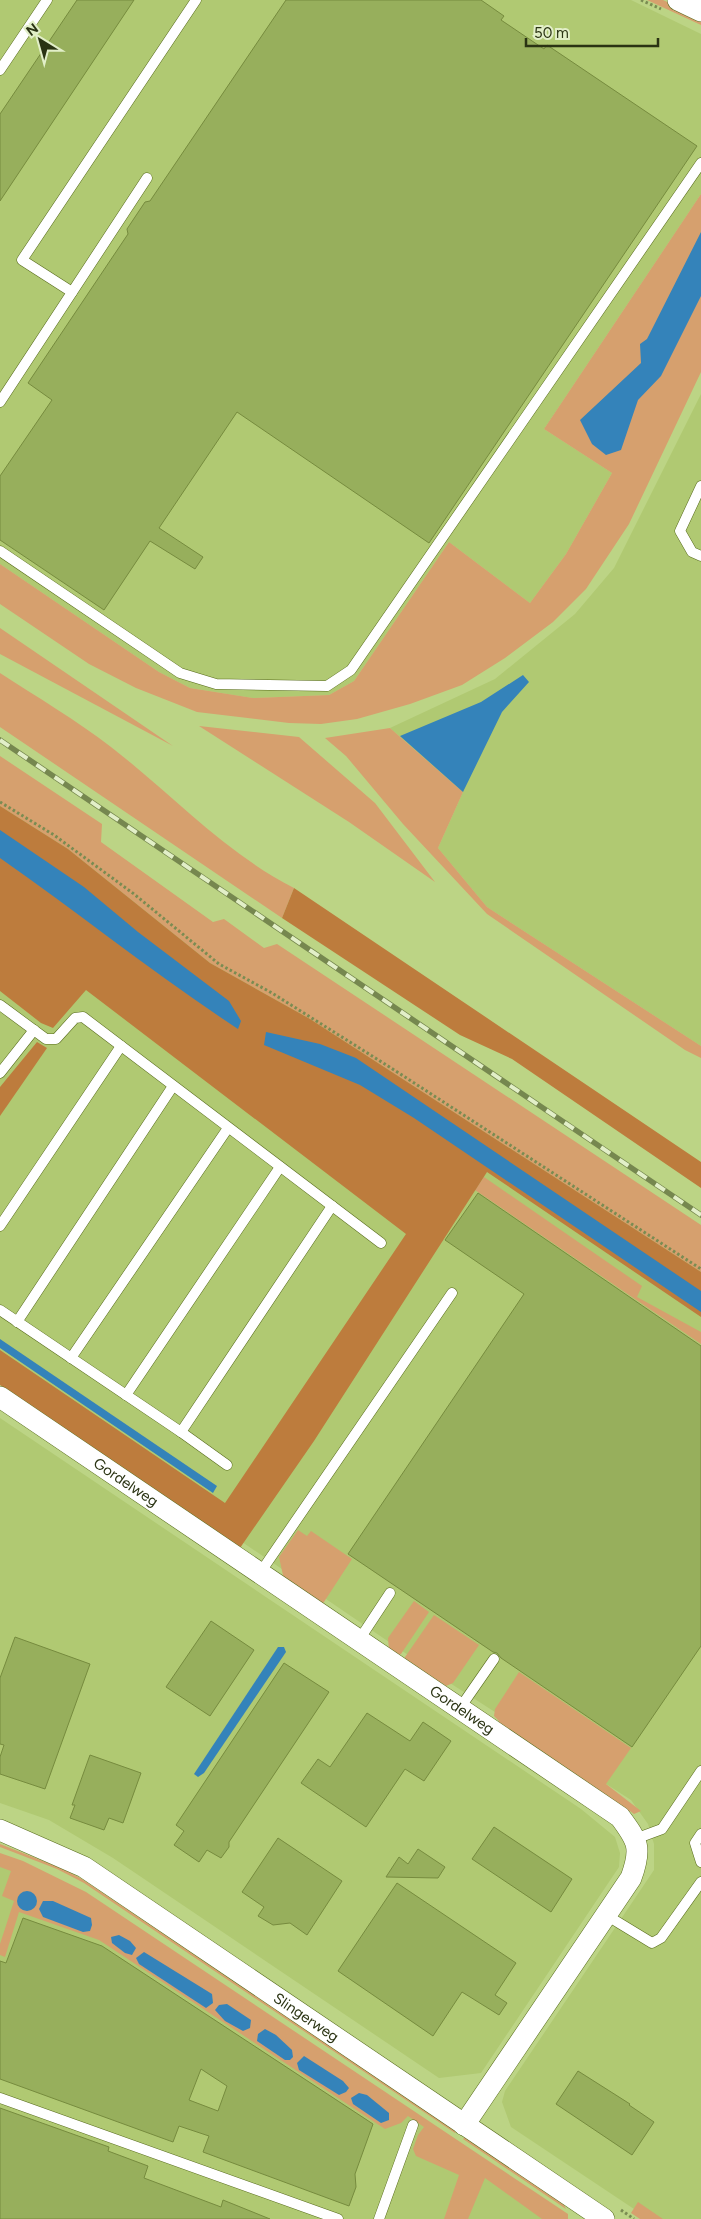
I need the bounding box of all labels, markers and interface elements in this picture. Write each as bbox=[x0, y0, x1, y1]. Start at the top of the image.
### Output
north arrow bbox=[15, 15, 65, 65]
scale bar bbox=[526, 15, 658, 47]
text: N bbox=[23, 20, 42, 40]
text: 50 m bbox=[534, 24, 569, 42]
street label: Gordelweg bbox=[90, 1454, 162, 1510]
street label: Gordelweg bbox=[426, 1682, 498, 1738]
street label: Slingerweg bbox=[270, 1989, 342, 2046]

